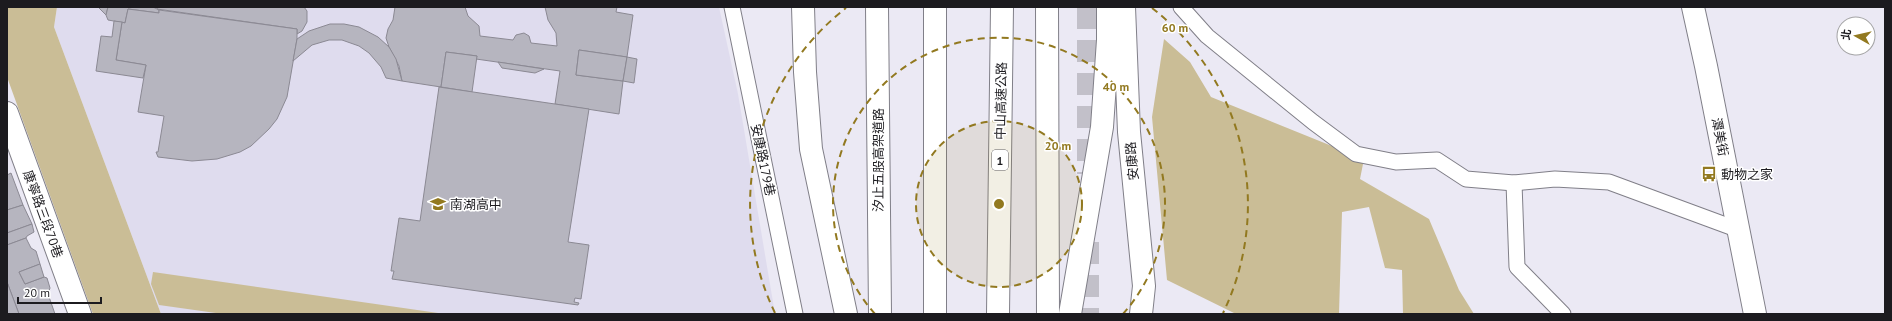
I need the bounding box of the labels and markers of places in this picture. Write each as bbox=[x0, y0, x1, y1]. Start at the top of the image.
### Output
bus stop icon: 動物之家 bbox=[1700, 165, 1718, 183]
place label: 動物之家 bbox=[1721, 166, 1773, 183]
school or university icon: 南湖高中 bbox=[429, 195, 447, 213]
place label: 南湖高中 bbox=[450, 196, 502, 213]
centre of rings bbox=[992, 197, 1006, 211]

